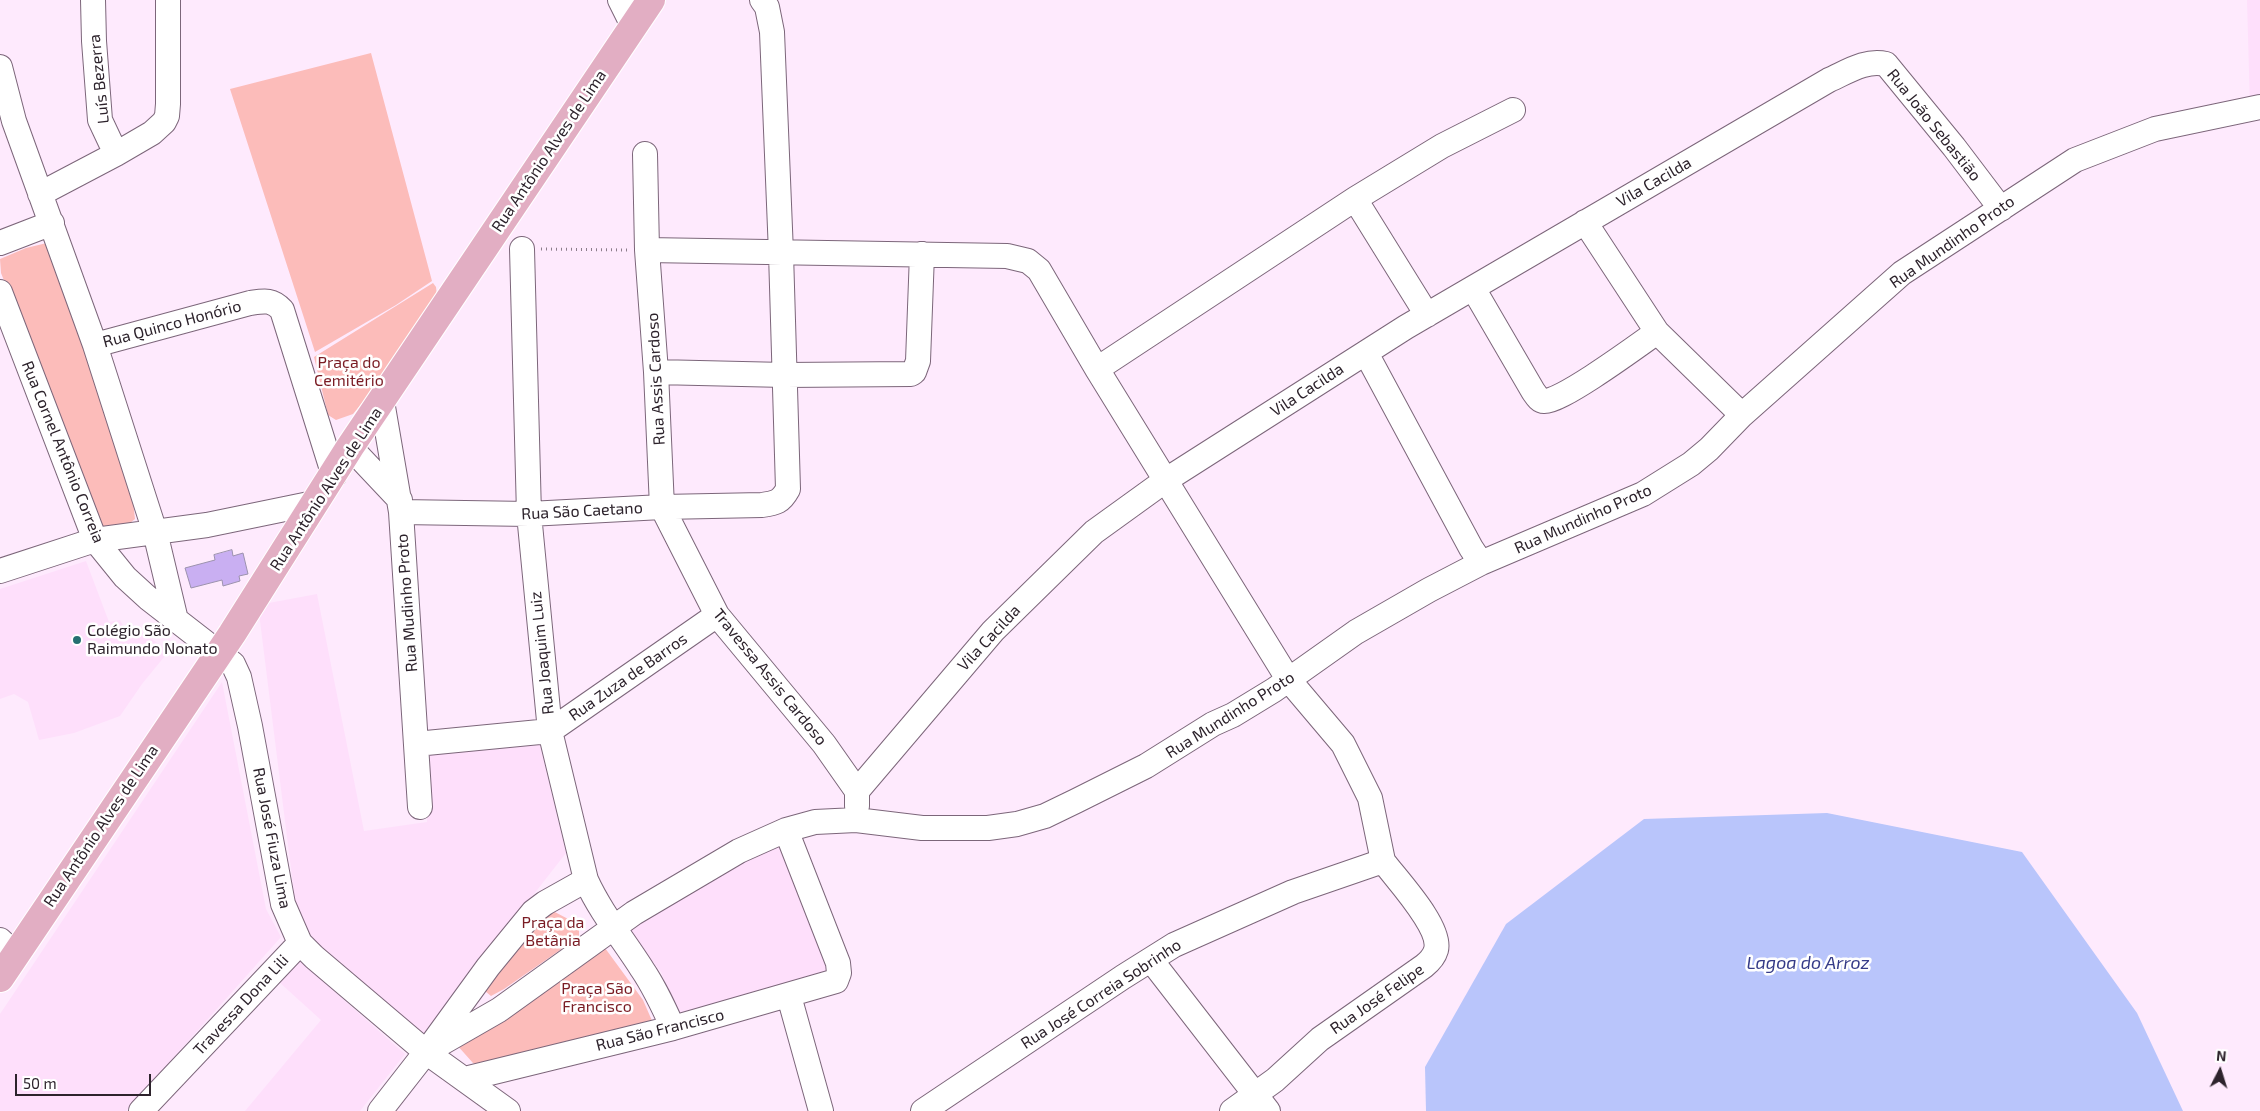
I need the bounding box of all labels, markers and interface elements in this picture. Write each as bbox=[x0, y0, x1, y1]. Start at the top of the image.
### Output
street label: Luís Bezerra bbox=[85, 33, 113, 125]
street label: Rua João Sebastião bbox=[1883, 65, 1985, 185]
street label: Rua Antônio Alves de Lima bbox=[488, 66, 610, 236]
street label: Vila Cacilda bbox=[1613, 153, 1695, 211]
street label: Rua Mundinho Proto bbox=[1886, 192, 2018, 292]
street label: Rua Quinco Honório bbox=[101, 296, 243, 352]
street label: Rua Assis Cardoso bbox=[643, 312, 669, 446]
park label: Praça do Cemitério bbox=[314, 353, 384, 391]
street label: Rua Cornel Antônio Correia bbox=[18, 358, 108, 546]
street label: Vila Cacilda bbox=[1267, 359, 1347, 421]
street label: Rua Antônio Alves de Lima bbox=[266, 404, 386, 574]
street label: Rua Mundinho Proto bbox=[1511, 480, 1655, 558]
street label: Rua São Caetano bbox=[521, 498, 643, 524]
street label: Rua Mudinho Proto bbox=[393, 533, 421, 673]
street label: Rua Joaquim Luiz bbox=[526, 590, 558, 716]
street label: Vila Cacilda bbox=[954, 601, 1024, 675]
street label: Travessa Assis Cardoso bbox=[709, 605, 831, 749]
place label: Colégio São Raimundo Nonato bbox=[87, 621, 218, 659]
street label: Rua Zuza de Barros bbox=[565, 629, 691, 725]
marker: Colégio São Raimundo Nonato bbox=[71, 634, 83, 646]
street label: Rua Mundinho Proto bbox=[1162, 668, 1298, 762]
street label: Rua Antônio Alves de Lima bbox=[40, 741, 162, 911]
street label: Rua José Fiuza Lima bbox=[249, 766, 295, 910]
park label: Praça da Betânia bbox=[522, 913, 584, 951]
street label: Rua José Correia Sobrinho bbox=[1017, 935, 1185, 1053]
street label: Travessa Dona Lili bbox=[189, 951, 293, 1059]
water label: Lagoa do Arroz bbox=[1746, 952, 1870, 974]
street label: Rua José Felipe bbox=[1327, 960, 1427, 1038]
park label: Praça São Francisco bbox=[561, 979, 633, 1017]
street label: Rua São Francisco bbox=[594, 1005, 726, 1055]
north arrow bbox=[2195, 1046, 2245, 1096]
text: N bbox=[2216, 1047, 2227, 1064]
scale bar bbox=[18, 1064, 154, 1096]
text: 50 m bbox=[23, 1074, 57, 1092]

